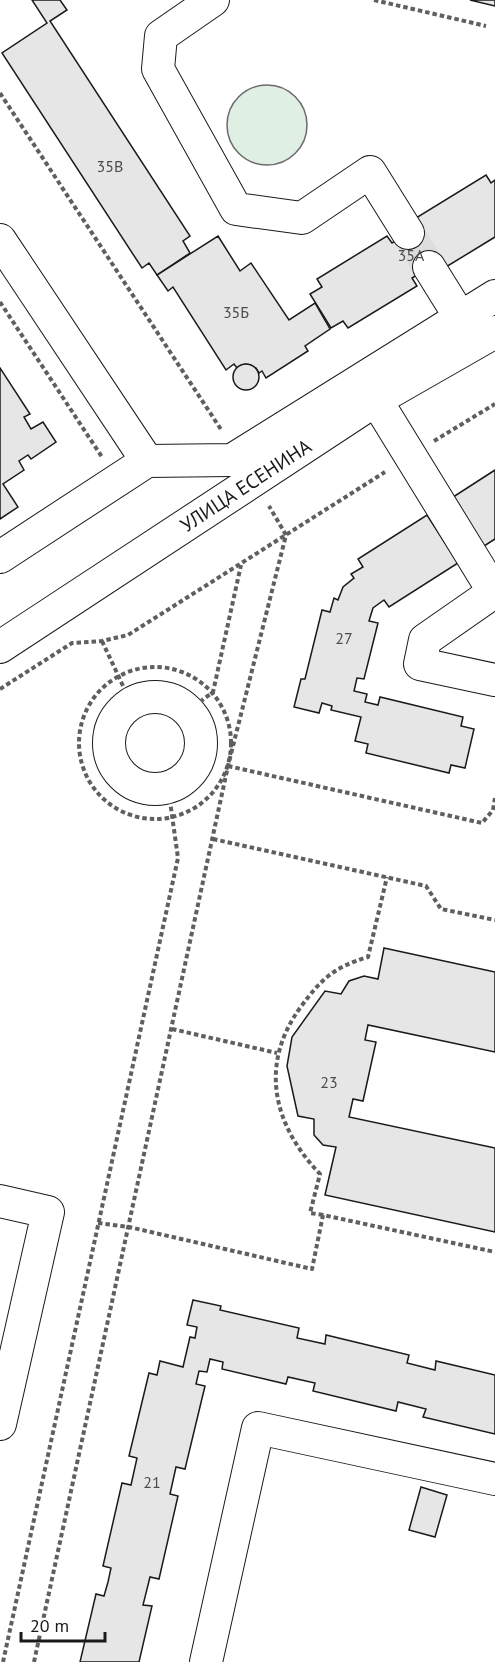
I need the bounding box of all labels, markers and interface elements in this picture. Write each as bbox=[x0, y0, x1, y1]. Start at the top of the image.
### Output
house number: 35В bbox=[97, 156, 123, 176]
house number: 35А bbox=[398, 245, 425, 265]
house number: 35Б bbox=[223, 302, 249, 322]
street label: УЛИЦА ЕСЕНИНА bbox=[175, 433, 316, 538]
house number: 27 bbox=[335, 628, 353, 648]
house number: 23 bbox=[320, 1072, 338, 1092]
house number: 21 bbox=[143, 1472, 161, 1492]
scale bar bbox=[21, 1605, 105, 1643]
text: 20 m bbox=[30, 1614, 69, 1637]

